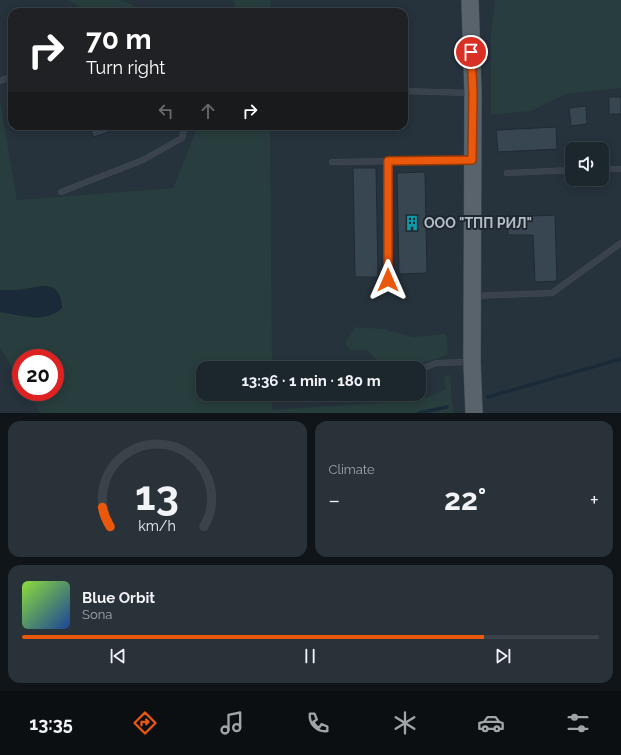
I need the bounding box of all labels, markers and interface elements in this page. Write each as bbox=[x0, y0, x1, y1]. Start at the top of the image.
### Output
text: 70 m bbox=[86, 23, 152, 56]
icon: right bbox=[20, 24, 72, 76]
pin bbox=[454, 35, 488, 69]
icon: arrive bbox=[460, 41, 482, 63]
text: Turn right bbox=[86, 57, 165, 78]
icon: left bbox=[155, 100, 177, 122]
icon: ahead bbox=[197, 100, 219, 122]
icon: right bbox=[239, 100, 261, 122]
map controls bbox=[565, 142, 609, 186]
button: sound bbox=[565, 142, 609, 186]
building icon: ООО "ТПП РИЛ" bbox=[403, 214, 421, 232]
place label: ООО "ТПП РИЛ" bbox=[424, 215, 532, 231]
position arrow bbox=[367, 259, 409, 301]
speed limit sign: 20 bbox=[12, 349, 64, 401]
text: 13:36 · 1 min · 180 m bbox=[241, 372, 381, 390]
text: Climate bbox=[329, 462, 375, 477]
text: 13 bbox=[135, 471, 179, 520]
text: 22° bbox=[444, 482, 486, 517]
text: − bbox=[329, 487, 340, 513]
text: + bbox=[590, 487, 599, 513]
text: km/h bbox=[138, 518, 176, 534]
text: Blue Orbit bbox=[82, 589, 155, 607]
text: Sona bbox=[82, 607, 112, 622]
icon: previous bbox=[107, 645, 129, 667]
icon: pause bbox=[299, 645, 321, 667]
icon: next bbox=[492, 645, 514, 667]
icon: directions bbox=[131, 709, 159, 737]
icon: music bbox=[218, 709, 246, 737]
icon: phone bbox=[304, 709, 332, 737]
icon: climate bbox=[391, 709, 419, 737]
icon: car bbox=[477, 709, 505, 737]
icon: filters bbox=[564, 709, 592, 737]
text: 13:35 bbox=[29, 713, 73, 734]

